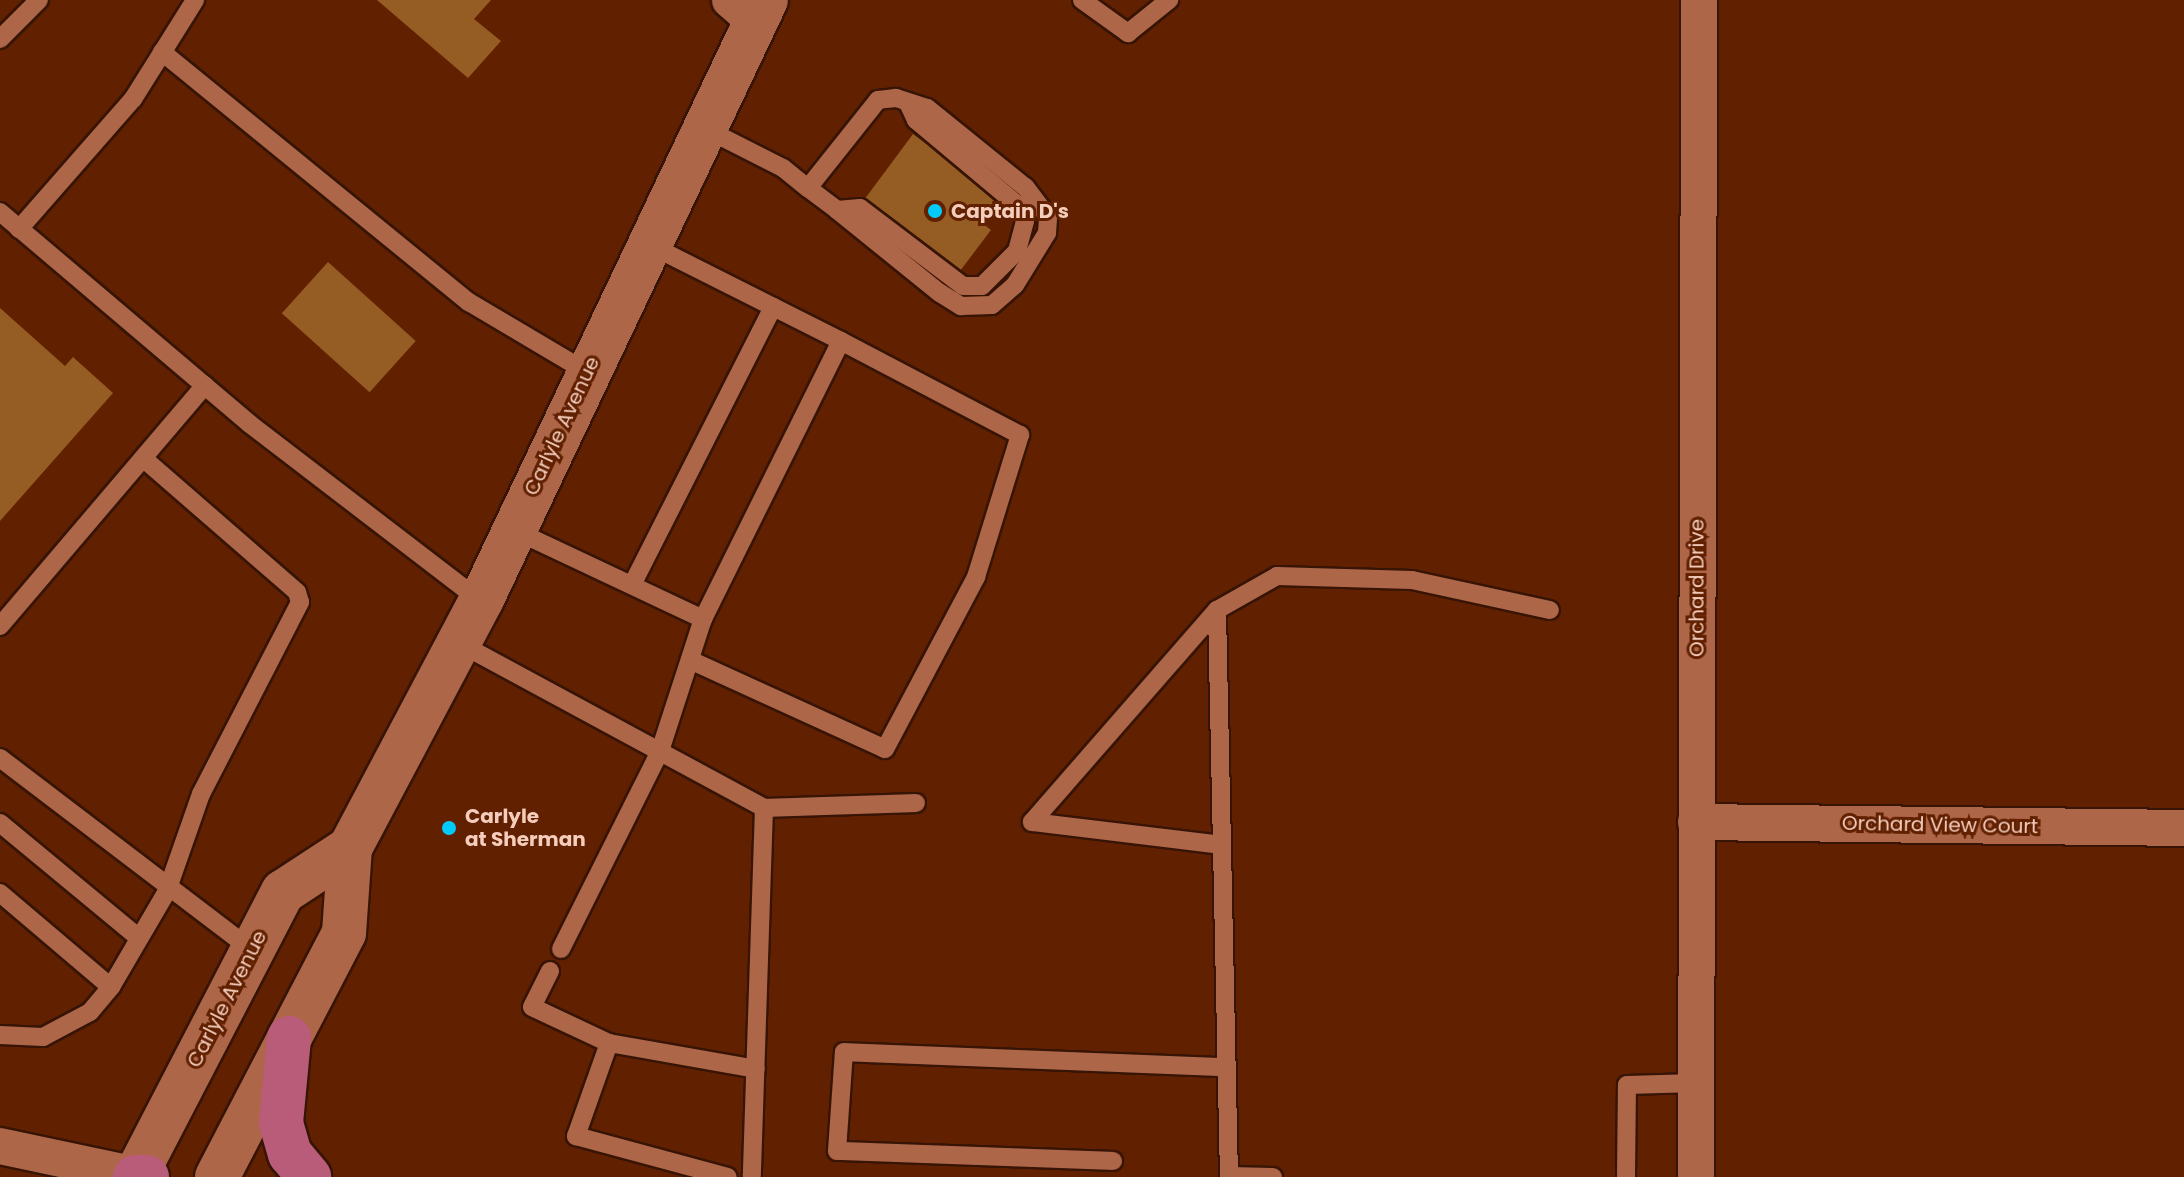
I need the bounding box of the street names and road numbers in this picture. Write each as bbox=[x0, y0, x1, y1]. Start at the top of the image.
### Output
street label: Carlyle Avenue bbox=[519, 353, 605, 499]
street label: Orchard Drive bbox=[1685, 519, 1709, 657]
street label: Orchard View Court bbox=[1842, 811, 2038, 839]
street label: Carlyle Avenue bbox=[182, 927, 272, 1071]

